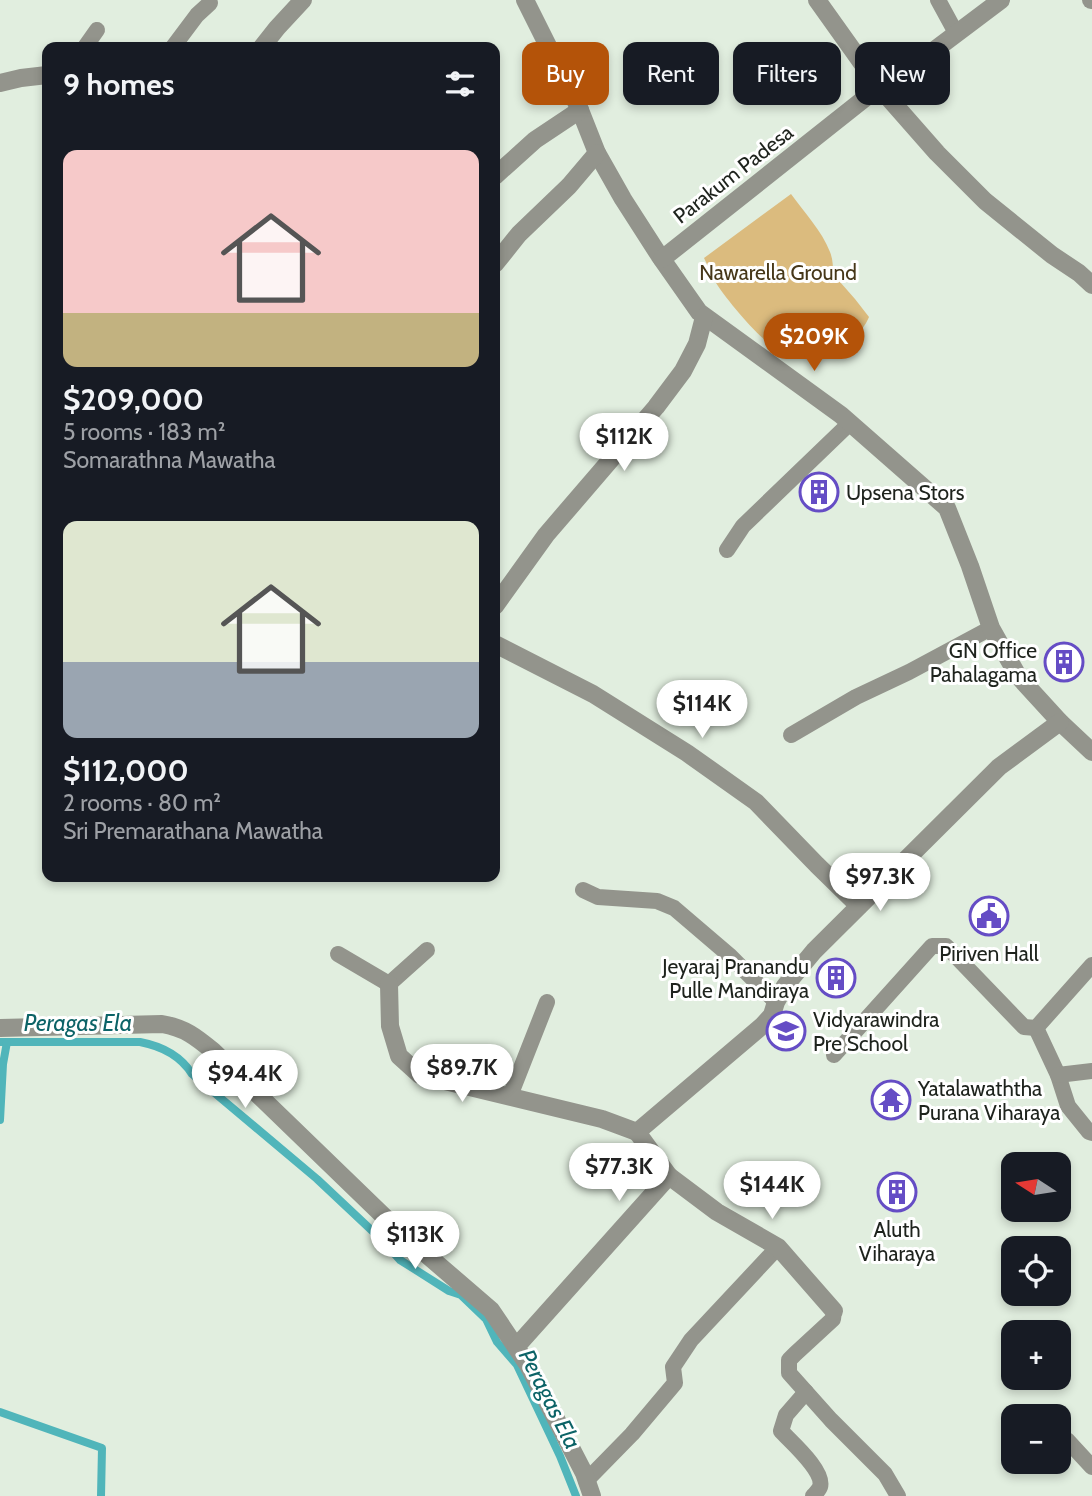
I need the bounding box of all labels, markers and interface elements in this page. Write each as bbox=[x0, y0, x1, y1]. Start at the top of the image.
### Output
chip: Buy bbox=[522, 42, 609, 105]
chip: Rent bbox=[623, 42, 719, 105]
chip: Filters bbox=[733, 42, 841, 105]
chip: New bbox=[855, 42, 950, 105]
icon: filters bbox=[441, 65, 479, 103]
text: 9 homes bbox=[63, 66, 174, 103]
street label: Parakum Padesa bbox=[668, 120, 798, 228]
icon: home bbox=[208, 195, 334, 321]
park label: Nawarella Ground bbox=[699, 260, 857, 285]
pin: $209K bbox=[765, 314, 863, 373]
text: $209K bbox=[779, 322, 849, 350]
text: $209,000 bbox=[63, 381, 204, 418]
pin: $112K bbox=[575, 414, 673, 473]
text: 5 rooms · 183 m² bbox=[63, 418, 225, 446]
text: $112K bbox=[596, 422, 652, 450]
text: Somarathna Mawatha bbox=[63, 446, 275, 474]
building icon: Upsena Stors bbox=[798, 471, 840, 513]
place label: Upsena Stors bbox=[846, 480, 965, 505]
icon: home bbox=[208, 566, 334, 692]
place label: GN Office Pahalagama bbox=[930, 638, 1037, 687]
building icon: GN Office Pahalagama bbox=[1043, 641, 1085, 683]
pin: $114K bbox=[653, 680, 751, 740]
text: $114K bbox=[672, 689, 732, 717]
text: $112,000 bbox=[63, 752, 189, 789]
text: 2 rooms · 80 m² bbox=[63, 789, 221, 817]
text: Sri Premarathana Mawatha bbox=[63, 817, 323, 845]
pin: $97.3K bbox=[823, 853, 937, 913]
text: $97.3K bbox=[845, 862, 915, 890]
public building icon: Piriven Hall bbox=[968, 895, 1010, 937]
place label: Piriven Hall bbox=[939, 941, 1039, 966]
place label: Jeyaraj Pranandu Pulle Mandiraya bbox=[661, 954, 809, 1003]
building icon: Jeyaraj Pranandu Pulle Mandiraya bbox=[815, 957, 857, 999]
place label: Vidyarawindra Pre School bbox=[813, 1007, 939, 1056]
water label: Peragas Ela bbox=[24, 1009, 132, 1037]
school or university icon: Vidyarawindra Pre School bbox=[765, 1010, 807, 1052]
pin: $89.7K bbox=[405, 1044, 519, 1104]
pin: $94.4K bbox=[188, 1050, 302, 1110]
text: $89.7K bbox=[426, 1053, 498, 1081]
text: $94.4K bbox=[208, 1059, 282, 1087]
place label: Yatalawaththa Purana Viharaya bbox=[917, 1076, 1060, 1125]
temple icon: Yatalawaththa Purana Viharaya bbox=[870, 1079, 912, 1121]
pin: $77.3K bbox=[562, 1144, 676, 1203]
text: $77.3K bbox=[585, 1152, 653, 1180]
north arrow bbox=[1001, 1152, 1071, 1222]
map controls bbox=[1001, 1152, 1071, 1474]
pin: $144K bbox=[723, 1162, 821, 1221]
text: $144K bbox=[740, 1170, 804, 1198]
building icon: Aluth Viharaya bbox=[876, 1171, 918, 1213]
pin: $113K bbox=[366, 1212, 464, 1271]
place label: Aluth Viharaya bbox=[859, 1217, 935, 1266]
text: $113K bbox=[386, 1220, 444, 1248]
button: locate bbox=[1001, 1236, 1071, 1306]
button: + bbox=[1001, 1320, 1071, 1390]
water label: Peragas Ela bbox=[513, 1344, 587, 1454]
button: − bbox=[1001, 1404, 1071, 1474]

